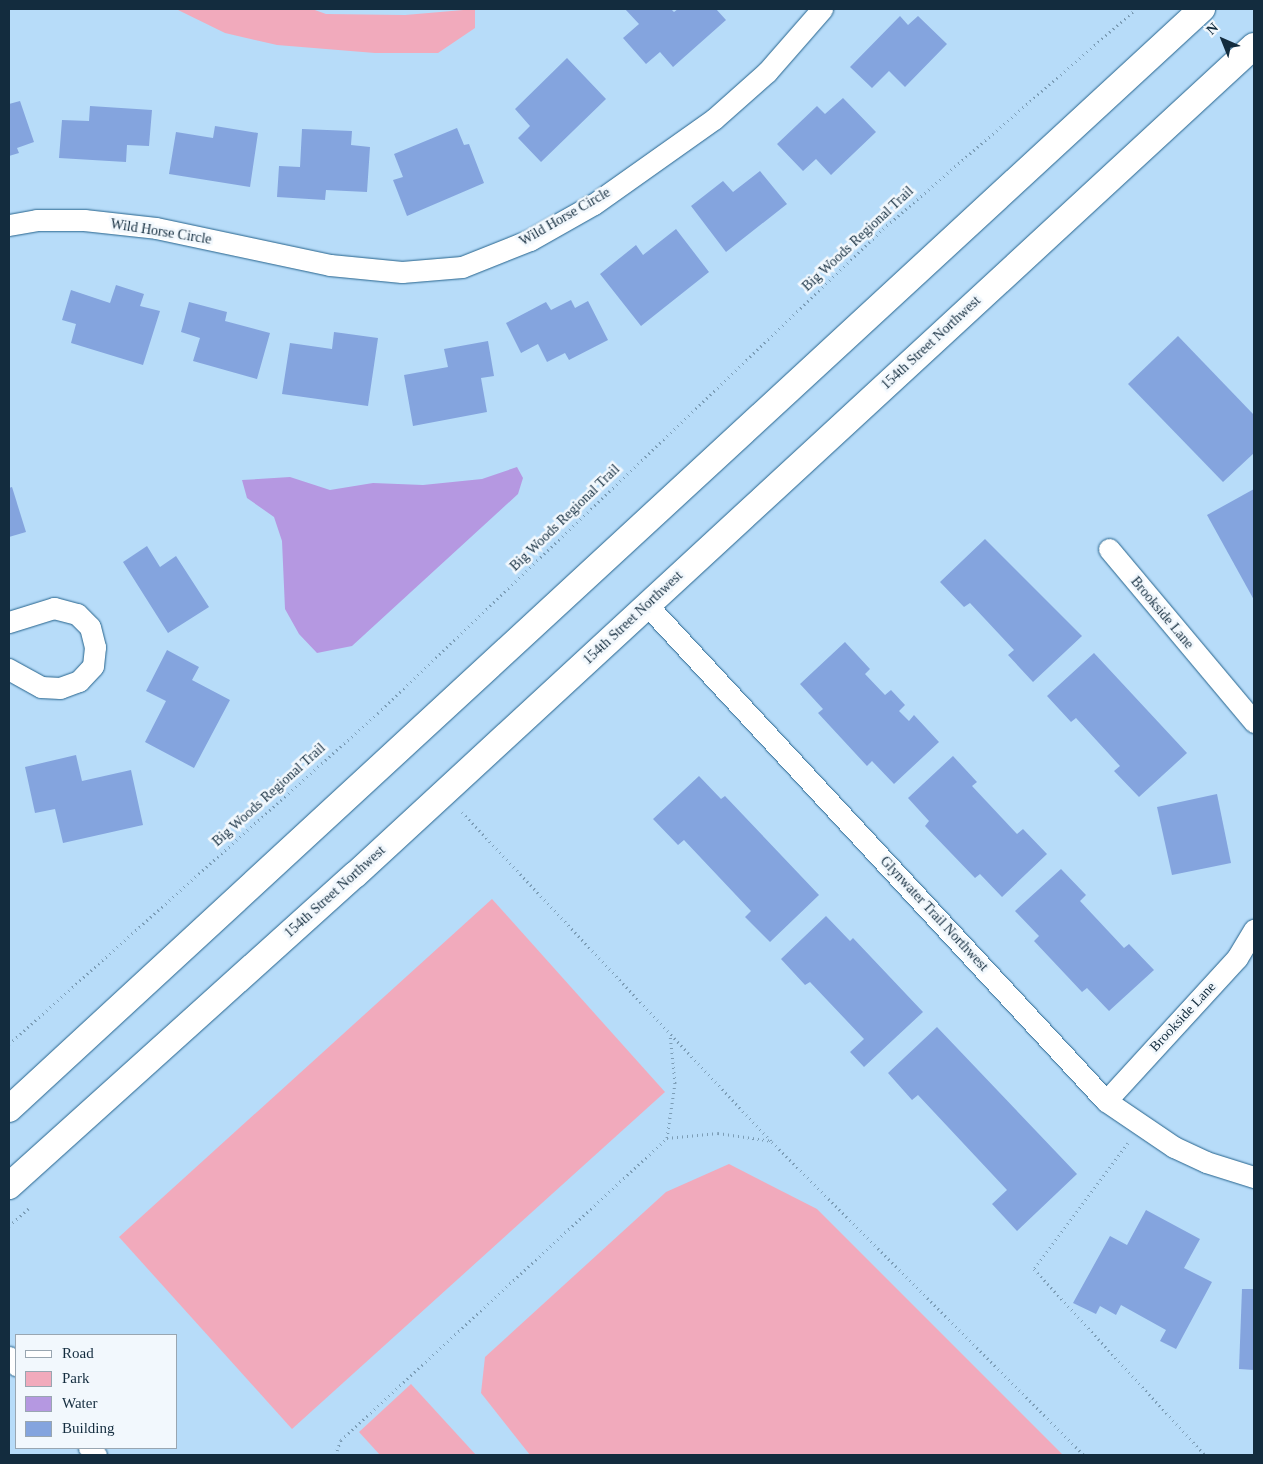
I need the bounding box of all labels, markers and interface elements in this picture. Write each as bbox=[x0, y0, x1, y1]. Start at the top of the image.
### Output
north arrow bbox=[1198, 15, 1248, 65]
text: N bbox=[1203, 20, 1221, 38]
street label: Big Woods Regional Trail bbox=[799, 183, 917, 295]
street label: Wild Horse Circle bbox=[517, 184, 613, 250]
street label: Wild Horse Circle bbox=[109, 216, 213, 248]
street label: 154th Street Northwest bbox=[878, 293, 984, 393]
street label: Big Woods Regional Trail bbox=[506, 461, 624, 575]
street label: 154th Street Northwest bbox=[580, 568, 686, 668]
street label: Brookside Lane bbox=[1127, 573, 1197, 653]
street label: Big Woods Regional Trail bbox=[209, 740, 329, 850]
street label: 154th Street Northwest bbox=[281, 842, 389, 942]
street label: Glynwater Trail Northwest bbox=[876, 853, 992, 975]
street label: Brookside Lane bbox=[1146, 979, 1220, 1055]
legend bbox=[15, 1334, 178, 1449]
text: Road bbox=[62, 1345, 94, 1361]
text: Park bbox=[62, 1370, 90, 1386]
text: Water bbox=[62, 1395, 97, 1411]
text: Building bbox=[62, 1420, 115, 1436]

